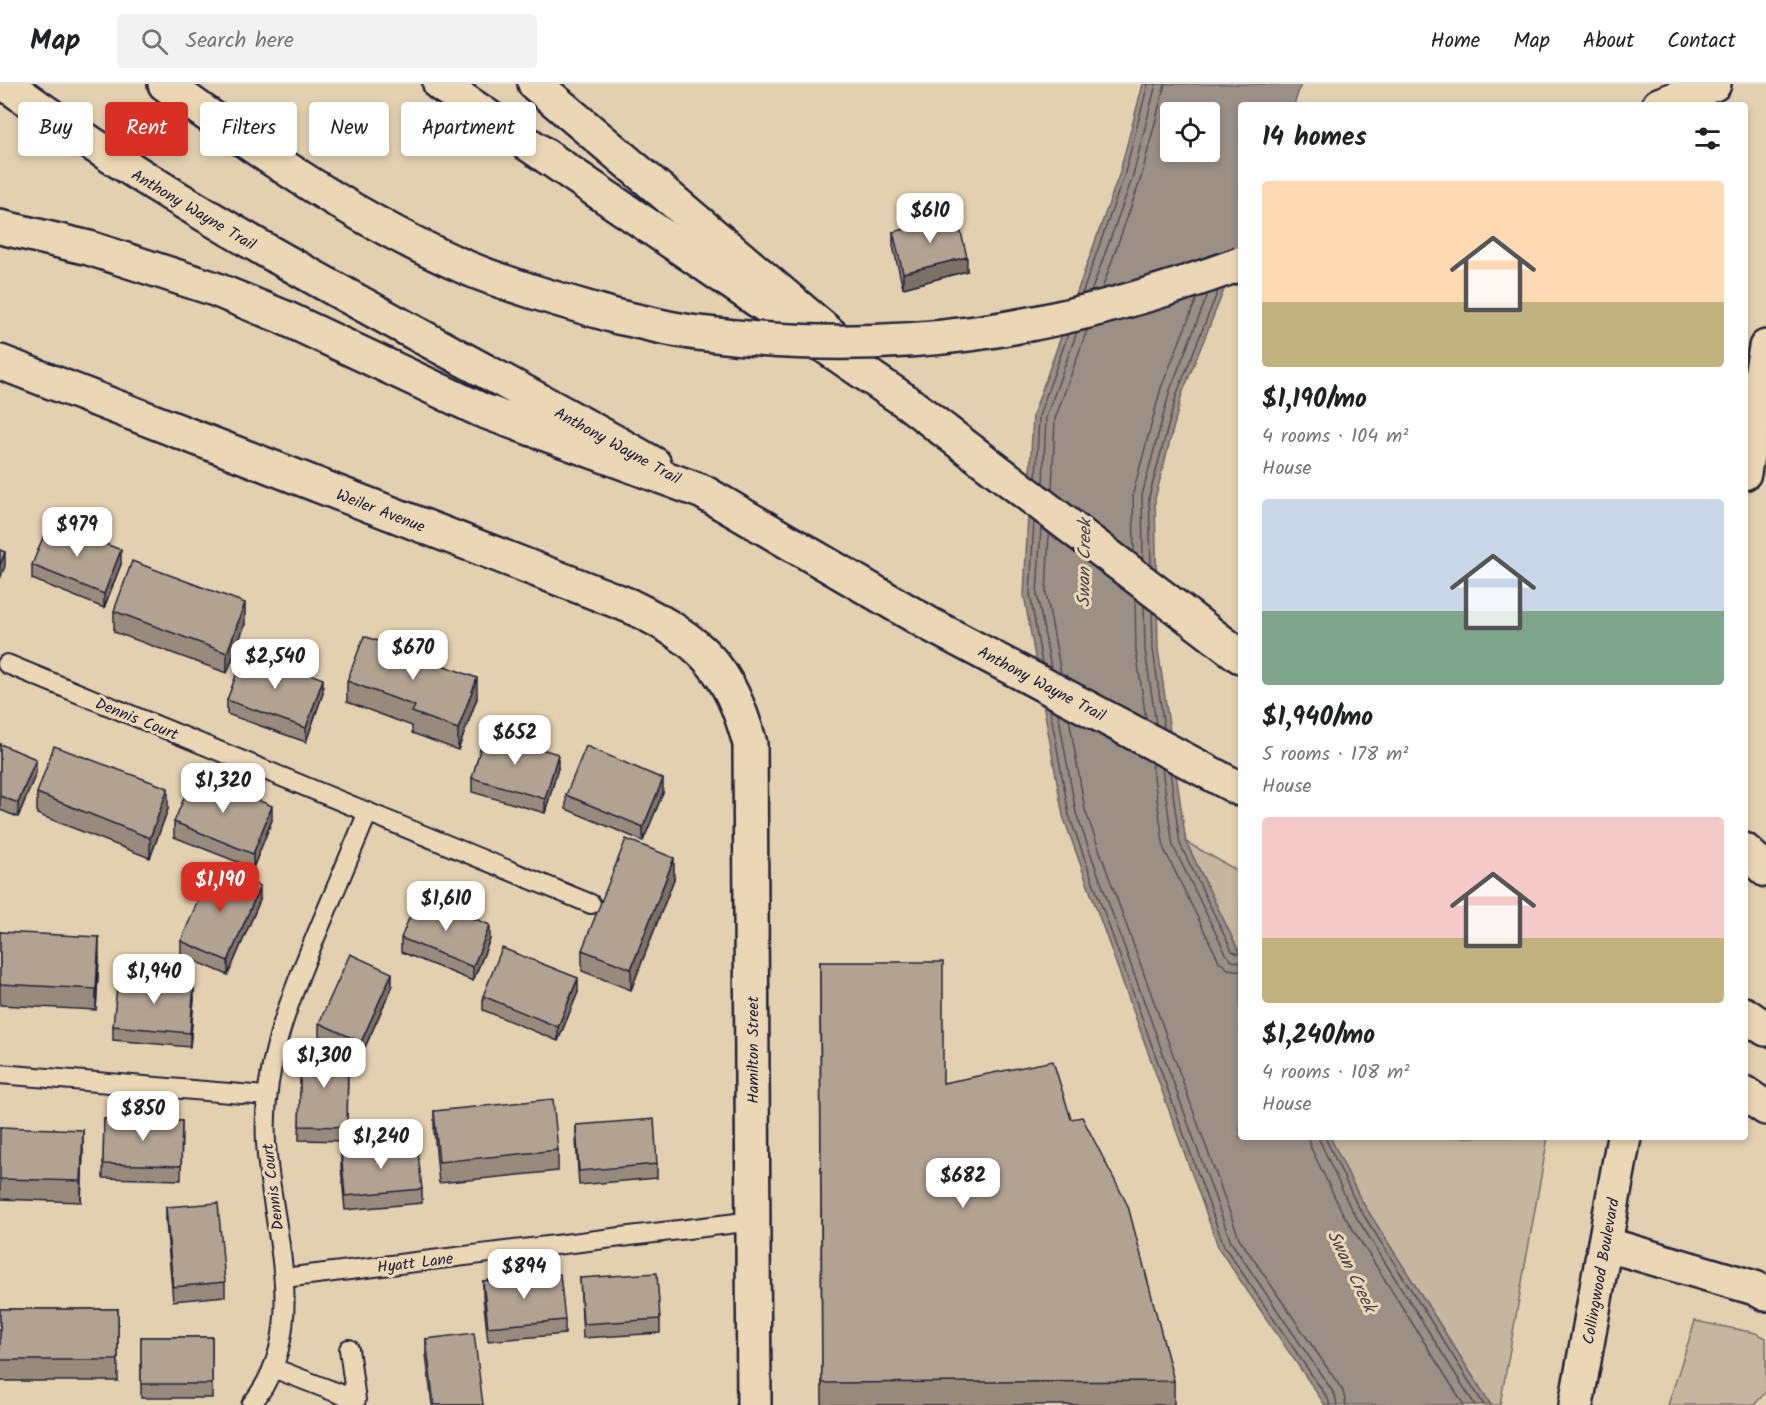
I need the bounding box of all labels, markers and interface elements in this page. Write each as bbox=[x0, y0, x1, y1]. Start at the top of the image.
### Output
search box bbox=[117, 14, 537, 68]
text: Map bbox=[30, 19, 81, 64]
text: Search here bbox=[186, 24, 294, 59]
icon: search bbox=[138, 25, 171, 58]
text: Home bbox=[1431, 25, 1480, 58]
text: Map bbox=[1513, 25, 1550, 58]
text: About bbox=[1583, 25, 1634, 58]
text: Contact bbox=[1667, 25, 1736, 58]
chip: Buy bbox=[18, 102, 93, 156]
chip: Rent bbox=[105, 102, 188, 156]
chip: Filters bbox=[200, 102, 297, 156]
chip: New bbox=[309, 102, 389, 156]
chip: Apartment bbox=[401, 102, 536, 156]
map controls bbox=[1160, 102, 1220, 162]
button: locate bbox=[1160, 102, 1220, 162]
text: 14 homes bbox=[1262, 117, 1367, 159]
icon: filters bbox=[1691, 122, 1724, 155]
street label: Anthony Wayne Trail bbox=[126, 163, 260, 257]
pin: $610 bbox=[894, 193, 966, 244]
text: $610 bbox=[911, 196, 949, 228]
icon: home bbox=[1439, 220, 1547, 328]
text: $1,190/mo bbox=[1262, 379, 1367, 421]
street label: Anthony Wayne Trail bbox=[549, 401, 685, 492]
text: 4 rooms · 104 m² bbox=[1262, 421, 1408, 453]
text: House bbox=[1262, 453, 1312, 485]
street label: Weiler Avenue bbox=[332, 483, 429, 540]
pin: $979 bbox=[41, 507, 113, 558]
text: $979 bbox=[56, 510, 98, 542]
water label: Swan Creek bbox=[1070, 516, 1101, 607]
icon: home bbox=[1439, 538, 1547, 646]
pin: $670 bbox=[377, 630, 449, 681]
text: $670 bbox=[392, 633, 434, 665]
pin: $2,540 bbox=[226, 639, 324, 690]
street label: Anthony Wayne Trail bbox=[973, 640, 1110, 729]
text: $2,540 bbox=[245, 642, 305, 674]
street label: Dennis Court bbox=[91, 691, 182, 748]
text: $1,940/mo bbox=[1262, 697, 1373, 739]
pin: $652 bbox=[479, 715, 551, 766]
text: $652 bbox=[493, 718, 537, 750]
text: 5 rooms · 178 m² bbox=[1262, 739, 1408, 771]
pin: $1,320 bbox=[174, 763, 272, 814]
text: $1,320 bbox=[195, 766, 251, 798]
text: House bbox=[1262, 771, 1312, 803]
icon: home bbox=[1439, 856, 1547, 964]
pin: $1,190 bbox=[171, 862, 269, 913]
text: $1,190 bbox=[195, 865, 245, 897]
pin: $1,610 bbox=[397, 881, 495, 932]
text: $1,610 bbox=[421, 884, 471, 916]
pin: $1,940 bbox=[105, 954, 203, 1005]
text: $1,940 bbox=[127, 957, 181, 989]
street label: Hamilton Street bbox=[741, 995, 766, 1104]
text: $1,240/mo bbox=[1262, 1015, 1375, 1057]
pin: $1,300 bbox=[275, 1038, 373, 1089]
text: $1,300 bbox=[297, 1041, 351, 1073]
text: 4 rooms · 108 m² bbox=[1262, 1057, 1409, 1089]
text: House bbox=[1262, 1089, 1312, 1121]
pin: $850 bbox=[107, 1091, 179, 1142]
text: $850 bbox=[121, 1094, 165, 1126]
pin: $1,240 bbox=[332, 1119, 430, 1170]
text: $1,240 bbox=[353, 1122, 409, 1154]
street label: Dennis Court bbox=[256, 1141, 291, 1232]
pin: $682 bbox=[927, 1158, 999, 1209]
text: $682 bbox=[940, 1161, 986, 1193]
street label: Collingwood Boulevard bbox=[1576, 1195, 1627, 1346]
water label: Swan Creek bbox=[1318, 1226, 1384, 1320]
street label: Hyatt Lane bbox=[376, 1246, 455, 1281]
pin: $894 bbox=[488, 1249, 560, 1300]
text: $894 bbox=[502, 1252, 546, 1284]

